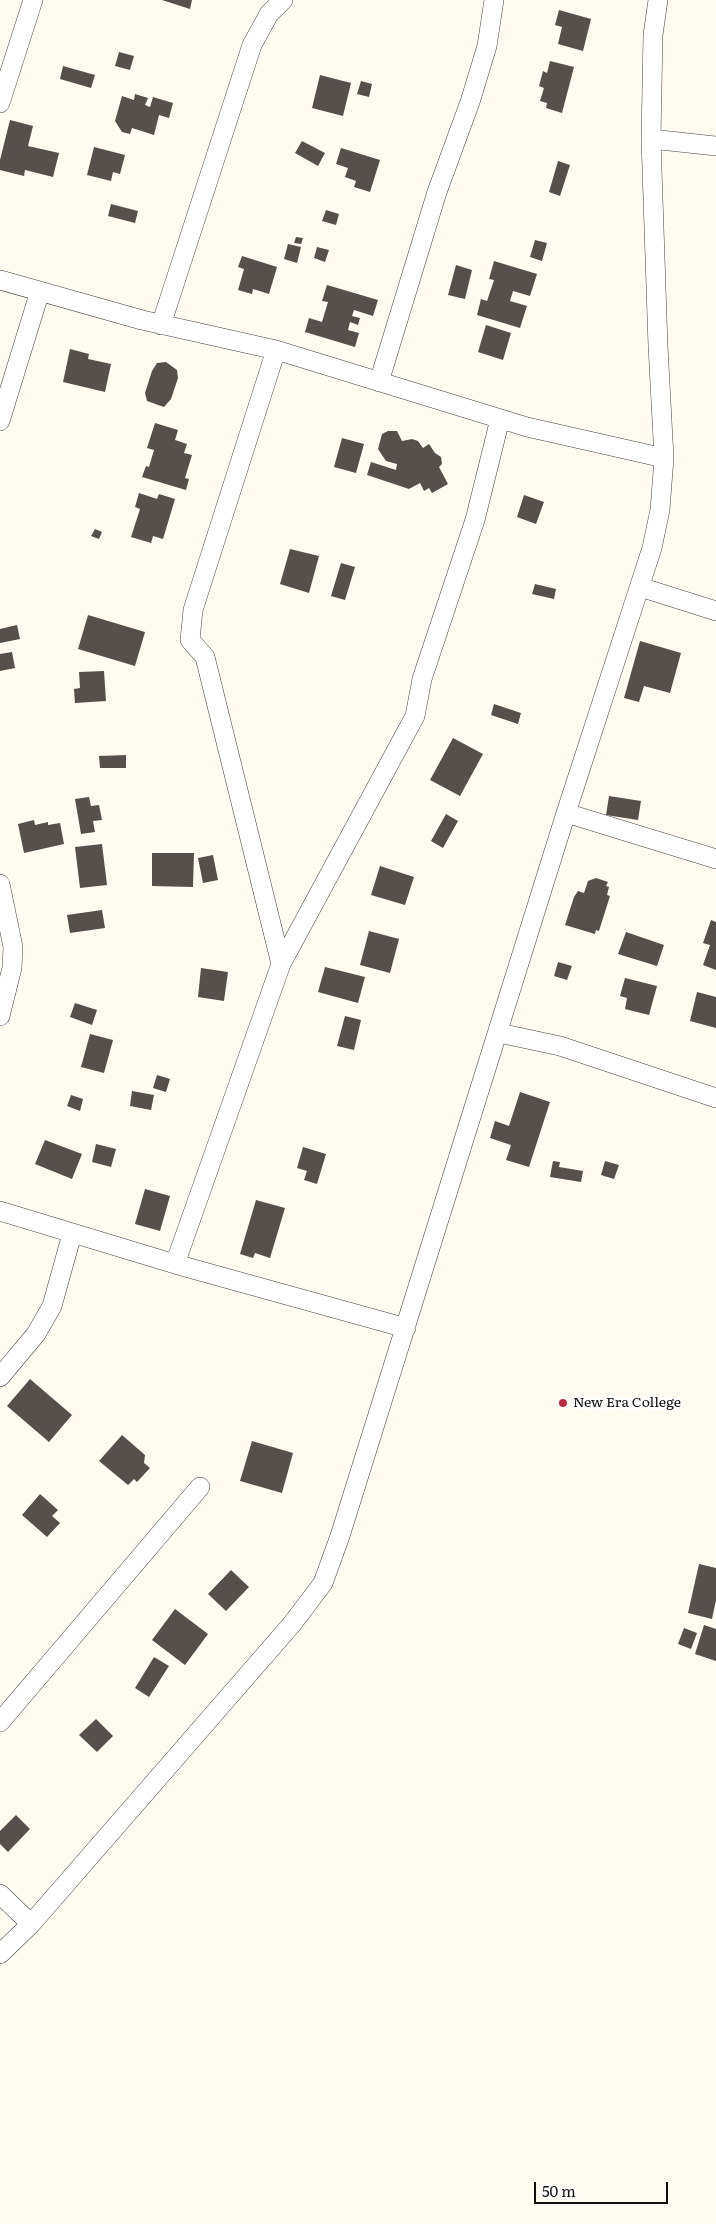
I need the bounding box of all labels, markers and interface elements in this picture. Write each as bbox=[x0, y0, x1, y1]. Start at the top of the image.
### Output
place label: New Era College bbox=[573, 1395, 681, 1411]
marker: New Era College bbox=[557, 1397, 569, 1409]
scale bar bbox=[536, 2172, 670, 2204]
text: 50 m bbox=[542, 2179, 576, 2202]

